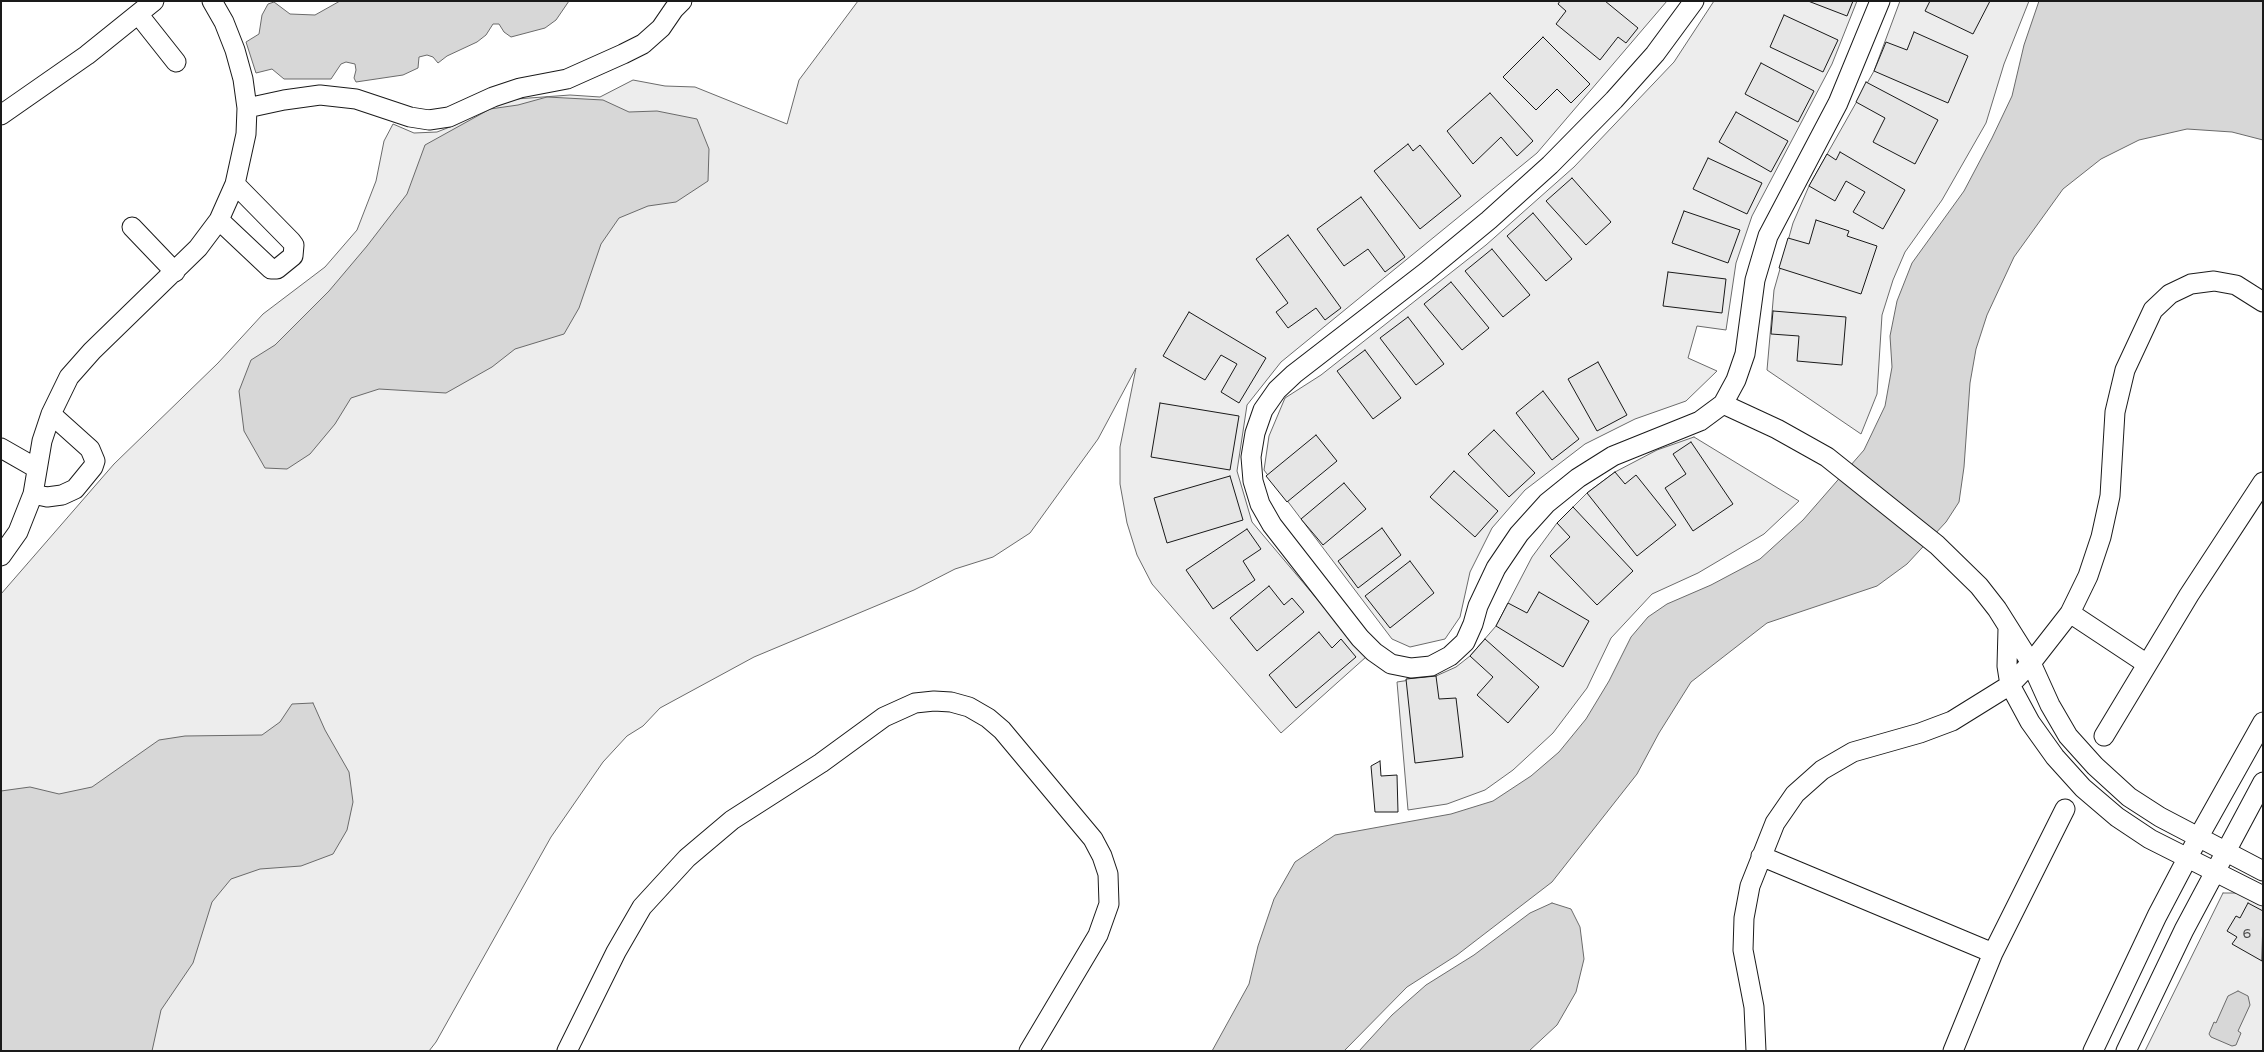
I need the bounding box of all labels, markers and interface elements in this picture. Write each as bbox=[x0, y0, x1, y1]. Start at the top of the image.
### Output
house number: 6 bbox=[2243, 926, 2251, 942]

